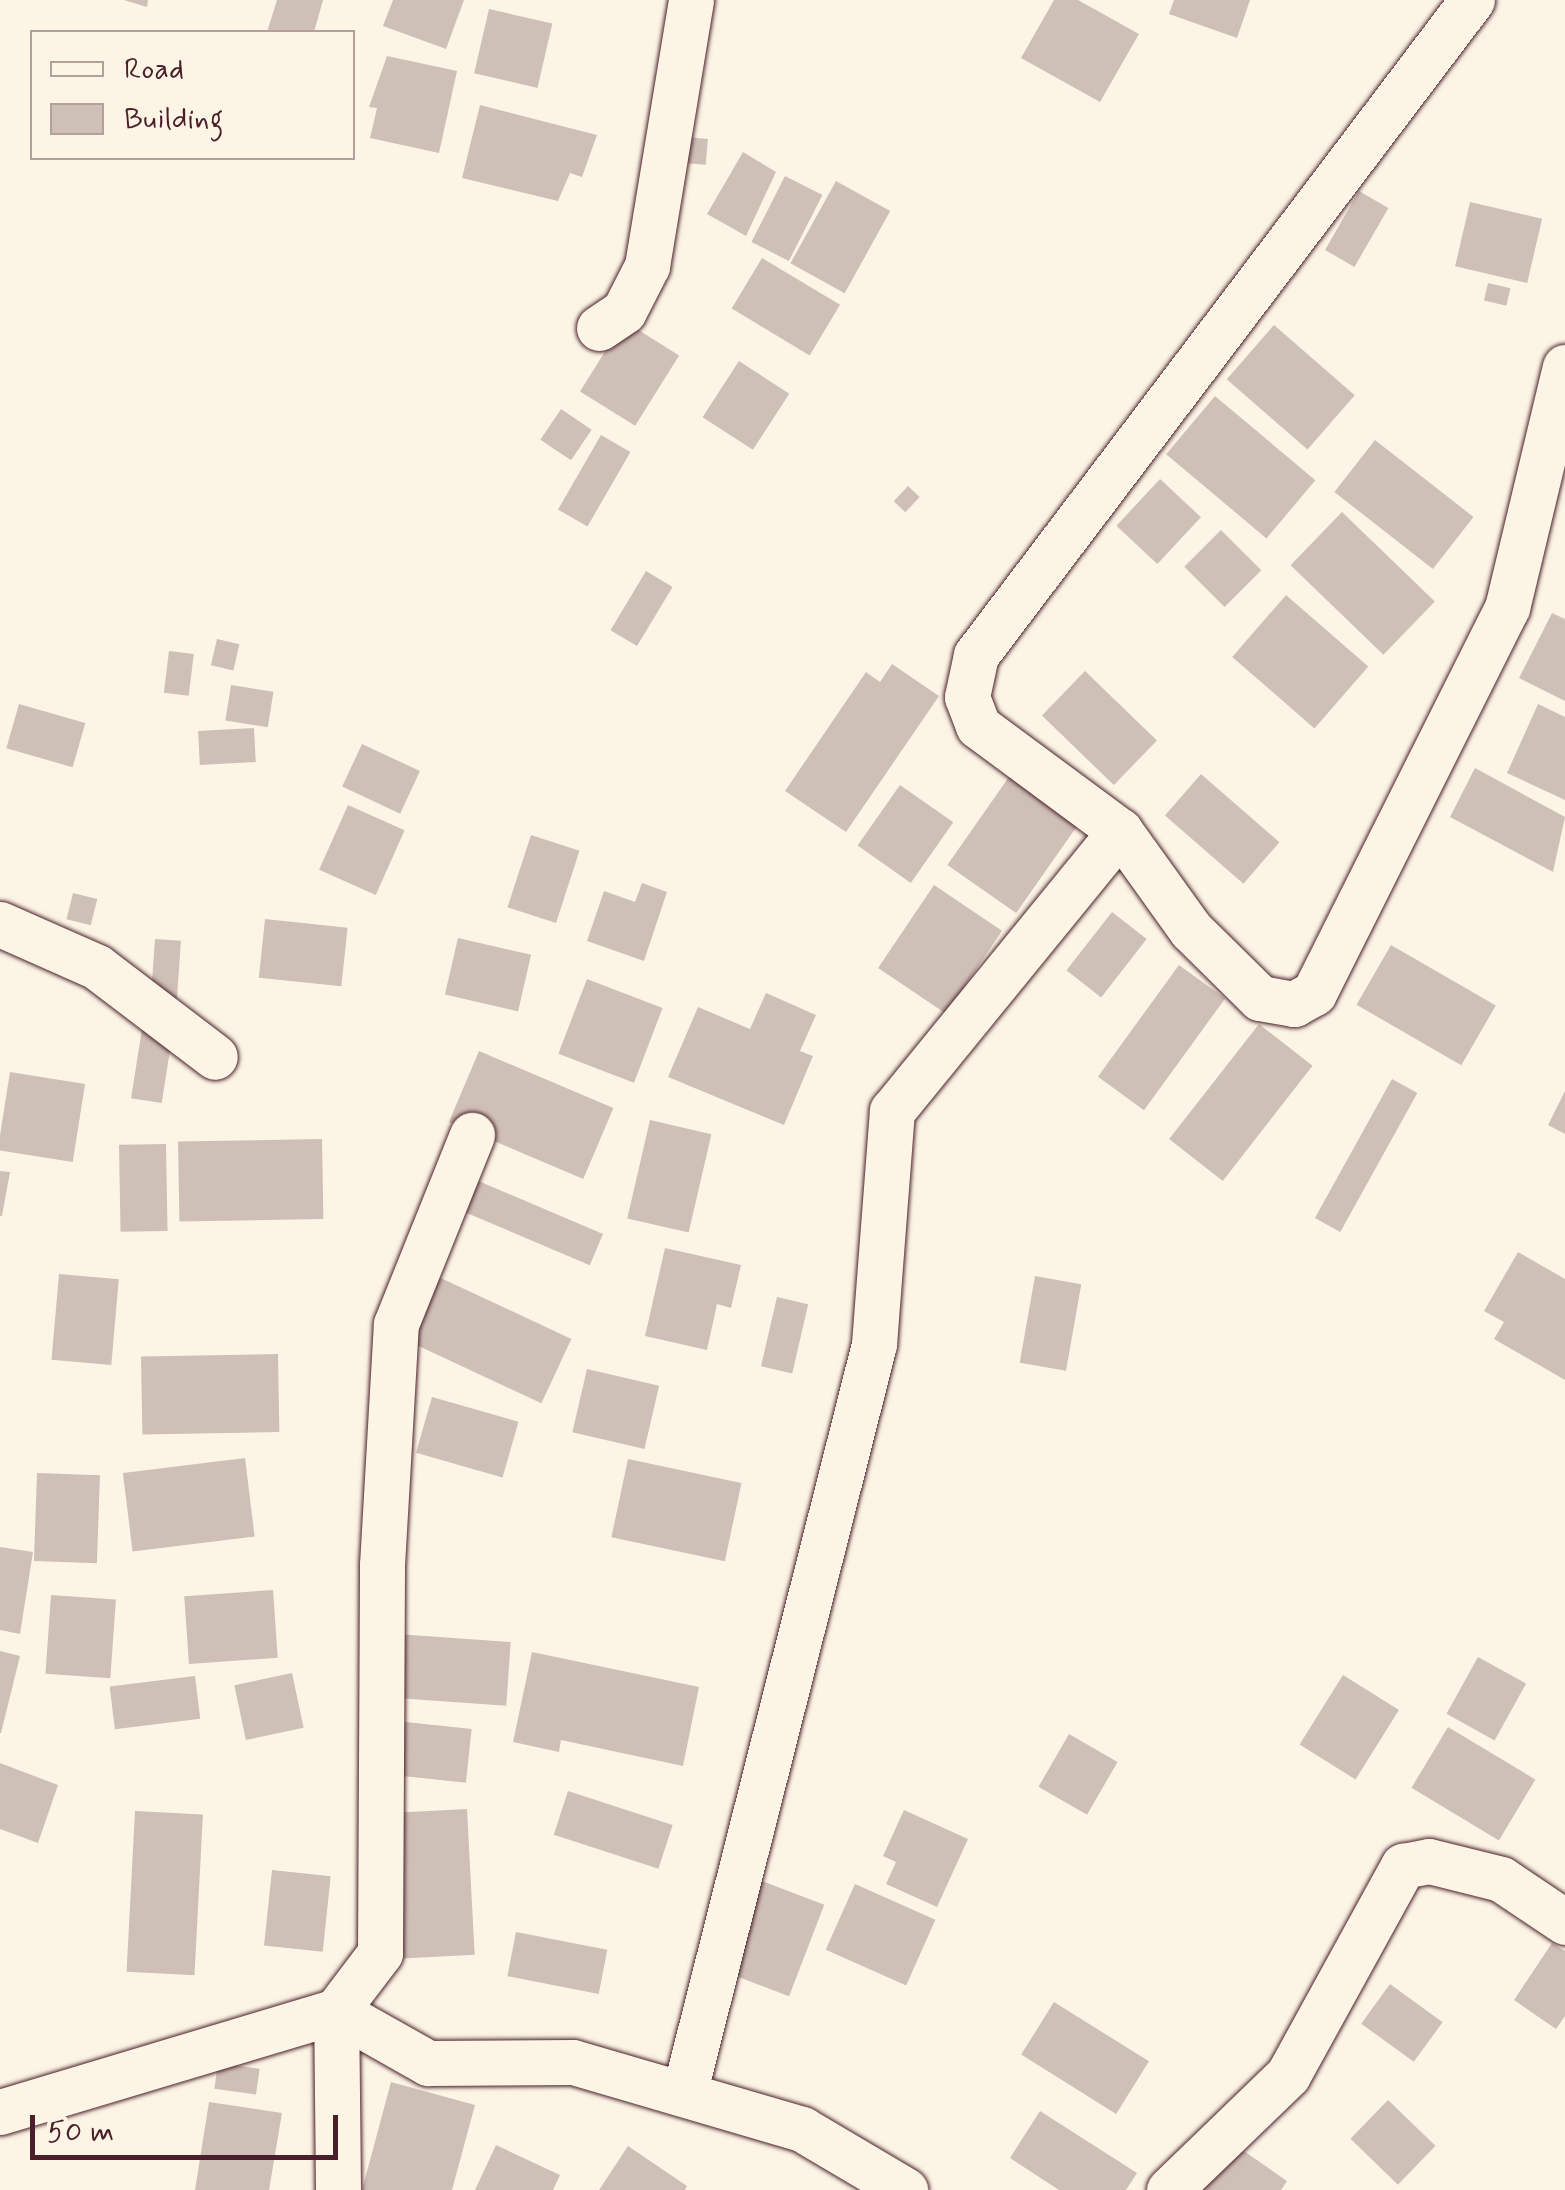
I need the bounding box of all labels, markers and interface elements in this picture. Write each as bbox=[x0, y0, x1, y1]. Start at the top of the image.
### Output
legend bbox=[30, 30, 355, 160]
text: Road bbox=[124, 50, 184, 89]
text: Building bbox=[124, 100, 223, 139]
scale bar bbox=[35, 2095, 342, 2157]
text: 50 m bbox=[47, 2113, 114, 2152]

